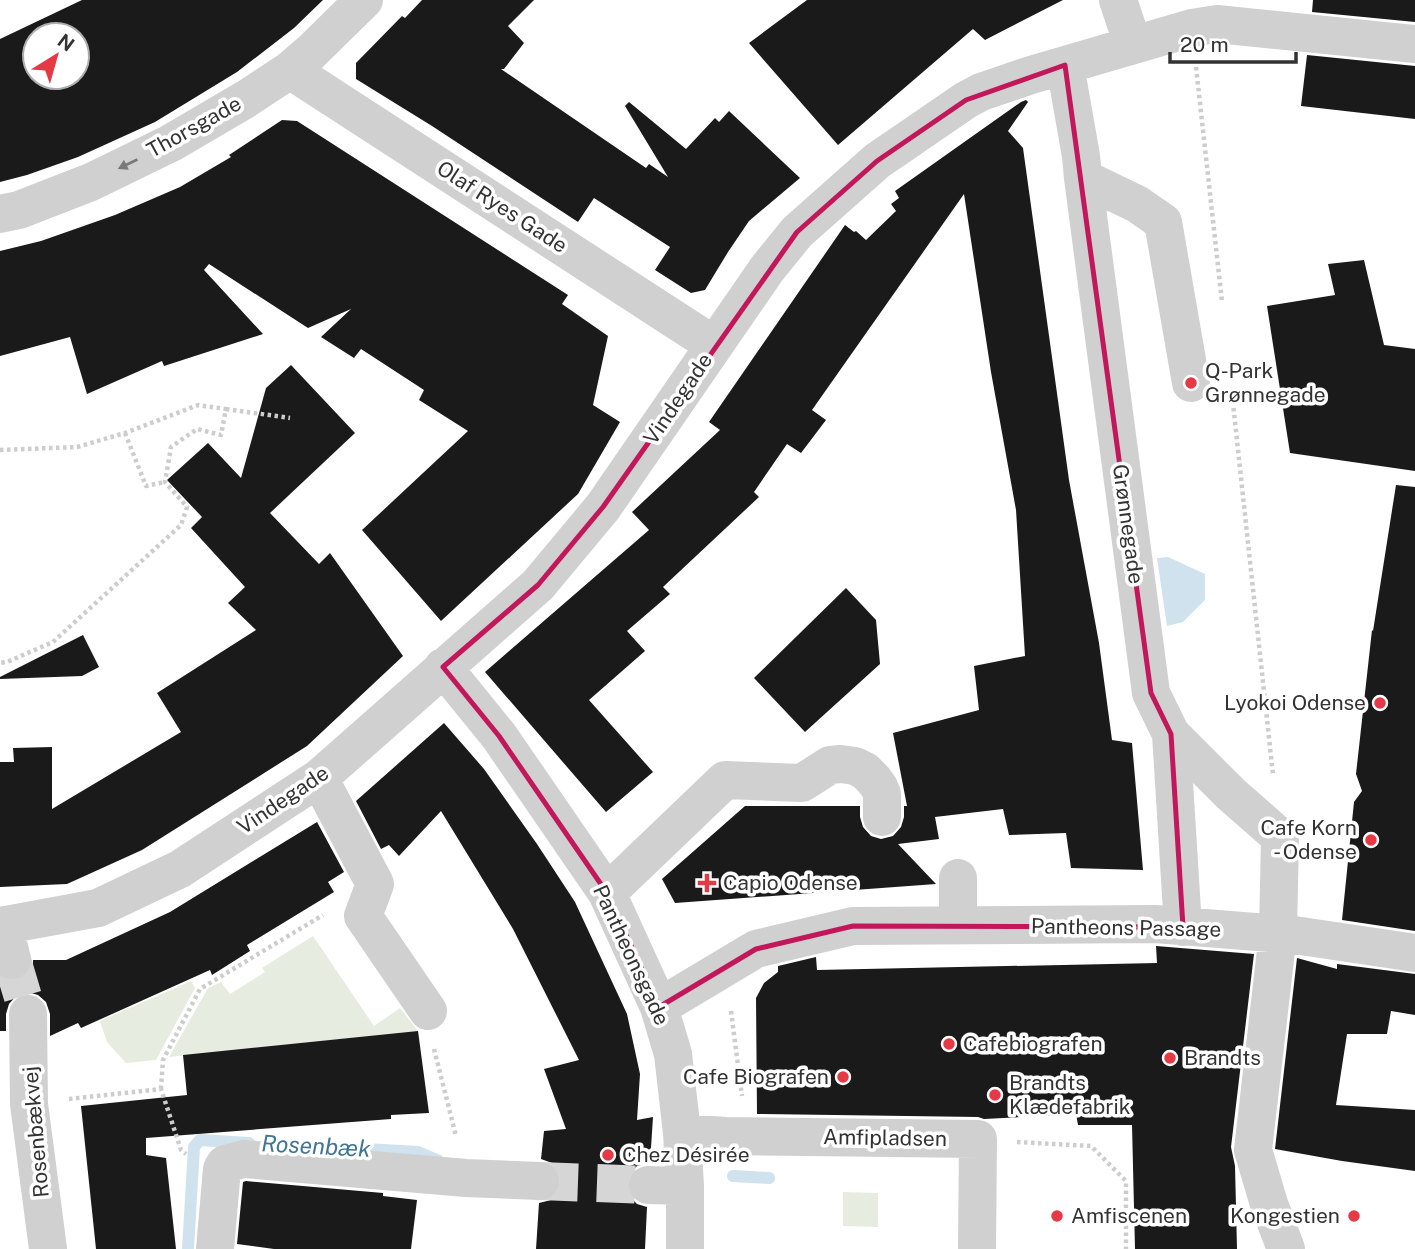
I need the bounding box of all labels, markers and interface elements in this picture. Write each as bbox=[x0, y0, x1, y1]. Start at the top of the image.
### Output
north arrow bbox=[21, 21, 91, 91]
scale bar bbox=[1170, 21, 1296, 65]
text: N bbox=[54, 29, 79, 56]
text: 20 m bbox=[1180, 32, 1229, 57]
street label: Thorsgade bbox=[142, 90, 245, 163]
street label: Olaf Ryes Gade bbox=[432, 155, 572, 258]
one-way arrow bbox=[118, 158, 138, 170]
street label: Vindegade bbox=[638, 348, 717, 449]
place label: Q-Park Grønnegade bbox=[1205, 358, 1326, 407]
marker: Q-Park Grønnegade bbox=[1183, 375, 1199, 391]
street label: Grønnegade bbox=[1108, 462, 1149, 585]
place label: Lyokoi Odense bbox=[1224, 690, 1366, 715]
marker: Lyokoi Odense bbox=[1372, 695, 1388, 711]
street label: Vindegade bbox=[232, 760, 333, 839]
place label: Cafe Korn - Odense bbox=[1260, 815, 1357, 864]
marker: Cafe Korn - Odense bbox=[1363, 832, 1379, 848]
place label: Capio Odense bbox=[723, 870, 858, 895]
marker: Capio Odense bbox=[697, 873, 717, 893]
street label: Pantheonsgade bbox=[588, 881, 675, 1029]
street label: Pantheons Passage bbox=[1031, 913, 1221, 942]
place label: Cafebiografen bbox=[963, 1031, 1103, 1056]
marker: Cafebiografen bbox=[941, 1036, 957, 1052]
place label: Brandts bbox=[1184, 1045, 1261, 1070]
marker: Brandts bbox=[1162, 1050, 1178, 1066]
place label: Cafe Biografen bbox=[683, 1064, 829, 1089]
street label: Rosenbækvej bbox=[17, 1065, 54, 1199]
marker: Cafe Biografen bbox=[835, 1069, 851, 1085]
place label: Brandts Klædefabrik bbox=[1009, 1070, 1131, 1119]
marker: Brandts Klædefabrik bbox=[987, 1087, 1003, 1103]
street label: Amfipladsen bbox=[823, 1124, 947, 1151]
water label: Rosenbæk bbox=[261, 1129, 372, 1162]
place label: Chez Désirée bbox=[622, 1142, 750, 1167]
marker: Chez Désirée bbox=[600, 1147, 616, 1163]
place label: Amfiscenen bbox=[1071, 1203, 1187, 1228]
place label: Kongestien bbox=[1230, 1203, 1340, 1228]
marker: Amfiscenen bbox=[1049, 1208, 1065, 1224]
marker: Kongestien bbox=[1346, 1208, 1362, 1224]

